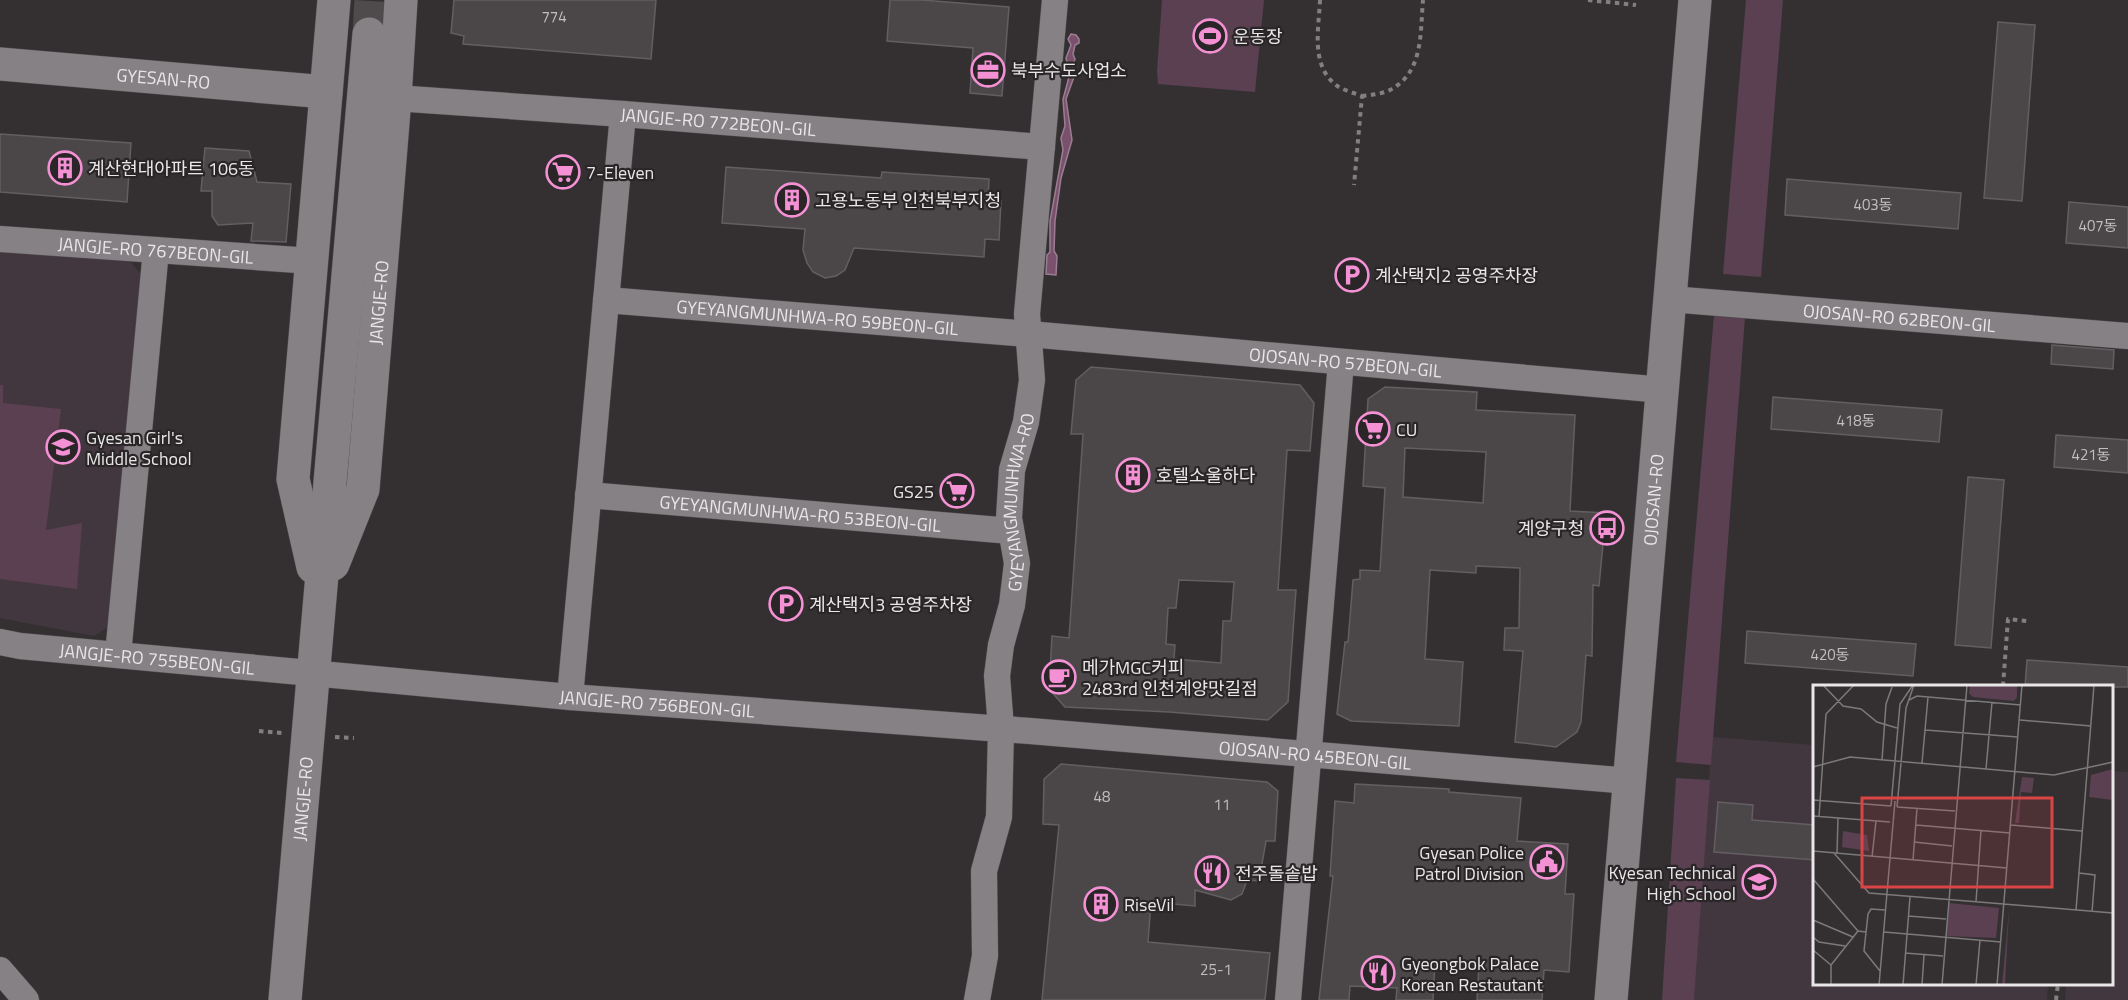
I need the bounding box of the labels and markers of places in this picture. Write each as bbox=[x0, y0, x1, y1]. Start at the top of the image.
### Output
sports icon: 운동장 bbox=[1192, 18, 1228, 54]
place label: 운동장 bbox=[1233, 23, 1283, 50]
office icon: 북부수도사업소 bbox=[970, 52, 1006, 88]
place label: 북부수도사업소 bbox=[1011, 57, 1127, 84]
building icon: 계산현대아파트 106동 bbox=[47, 150, 83, 186]
supermarket icon: 7-Eleven bbox=[545, 154, 581, 190]
place label: 계산현대아파트 106동 bbox=[88, 155, 255, 182]
place label: 7-Eleven bbox=[586, 159, 654, 186]
building icon: 고용노동부 인천북부지청 bbox=[774, 182, 810, 218]
place label: 고용노동부 인천북부지청 bbox=[815, 187, 1001, 214]
parking icon: 계산택지2 공영주차장 bbox=[1334, 257, 1370, 293]
place label: 계산택지2 공영주차장 bbox=[1375, 262, 1538, 289]
supermarket icon: CU bbox=[1355, 411, 1391, 447]
place label: CU bbox=[1396, 416, 1417, 443]
place label: Gyesan Girl's Middle School bbox=[86, 424, 192, 472]
school or university icon: Gyesan Girl's Middle School bbox=[45, 429, 81, 465]
building icon: 호텔소울하다 bbox=[1115, 457, 1151, 493]
place label: 호텔소울하다 bbox=[1156, 462, 1256, 489]
supermarket icon: GS25 bbox=[939, 473, 975, 509]
place label: GS25 bbox=[893, 478, 934, 505]
bus stop icon: 계양구청 bbox=[1589, 510, 1625, 546]
place label: 계양구청 bbox=[1518, 515, 1584, 542]
parking icon: 계산택지3 공영주차장 bbox=[768, 586, 804, 622]
place label: 계산택지3 공영주차장 bbox=[809, 591, 972, 618]
place label: 메가MGC커피 2483rd 인천계양맛길점 bbox=[1082, 654, 1258, 702]
cafe icon: 메가MGC커피 2483rd 인천계양맛길점 bbox=[1041, 659, 1077, 695]
place label: Gyesan Police Patrol Division bbox=[1415, 839, 1524, 887]
public building icon: Gyesan Police Patrol Division bbox=[1529, 844, 1565, 880]
restaurant icon: 전주돌솥밥 bbox=[1194, 855, 1230, 891]
place label: Kyesan Technical High School bbox=[1609, 859, 1736, 907]
place label: 전주돌솥밥 bbox=[1235, 860, 1318, 887]
school or university icon: Kyesan Technical High School bbox=[1741, 864, 1777, 900]
building icon: RiseVil bbox=[1083, 886, 1119, 922]
place label: RiseVil bbox=[1124, 891, 1175, 918]
place label: Gyeongbok Palace Korean Restautant bbox=[1401, 950, 1543, 998]
restaurant icon: Gyeongbok Palace Korean Restautant bbox=[1360, 955, 1396, 991]

